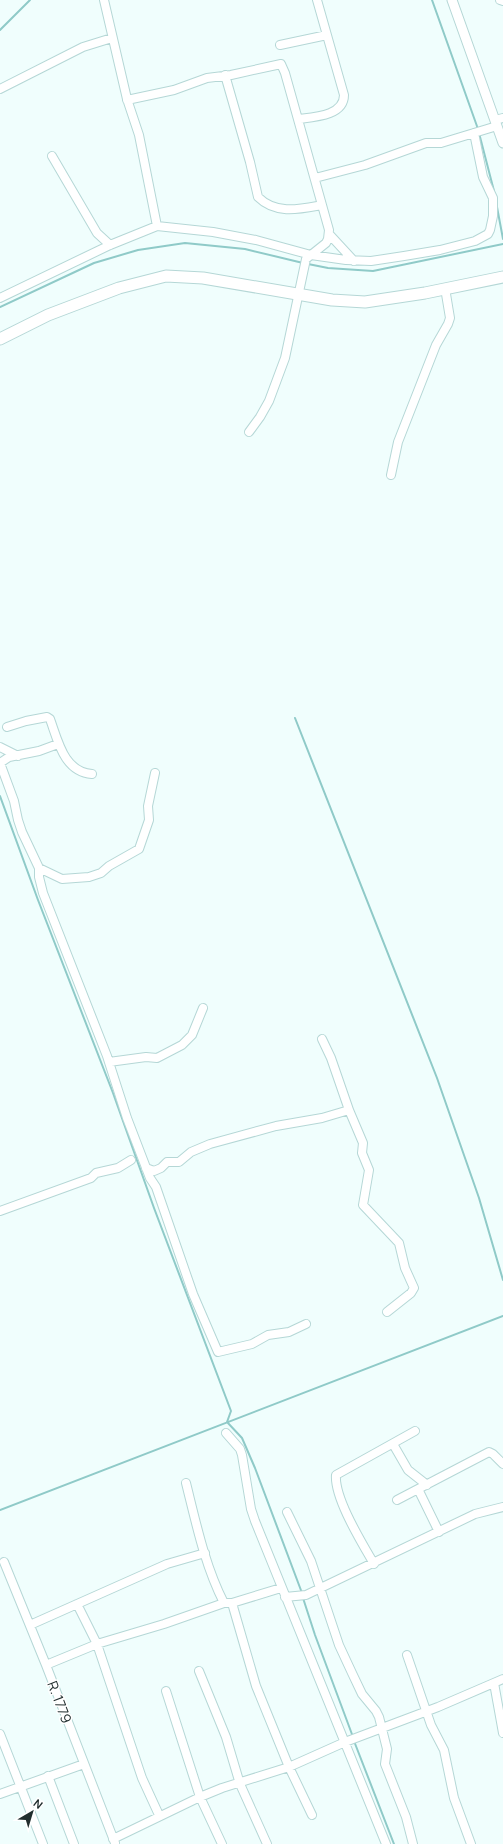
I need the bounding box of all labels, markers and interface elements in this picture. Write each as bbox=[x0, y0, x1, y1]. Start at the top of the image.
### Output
street label: R. 1779 bbox=[43, 1678, 77, 1726]
north arrow bbox=[12, 1792, 52, 1832]
text: N bbox=[31, 1795, 46, 1812]

